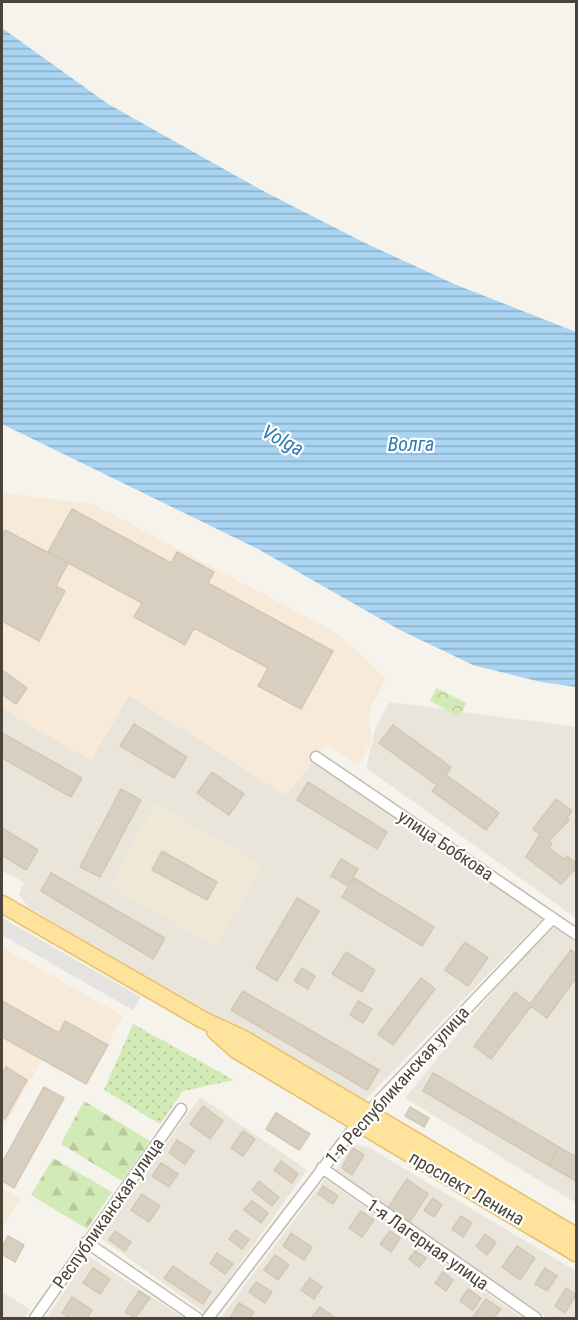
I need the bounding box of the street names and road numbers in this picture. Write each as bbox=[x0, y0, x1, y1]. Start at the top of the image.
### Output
street label: улица Бобкова bbox=[394, 805, 498, 885]
street label: 1-я Республиканская улица bbox=[321, 1002, 473, 1168]
street label: Республиканская улица bbox=[48, 1134, 168, 1292]
street label: проспект Ленина bbox=[406, 1147, 528, 1229]
street label: 1-я Лагерная улица bbox=[363, 1194, 493, 1294]

